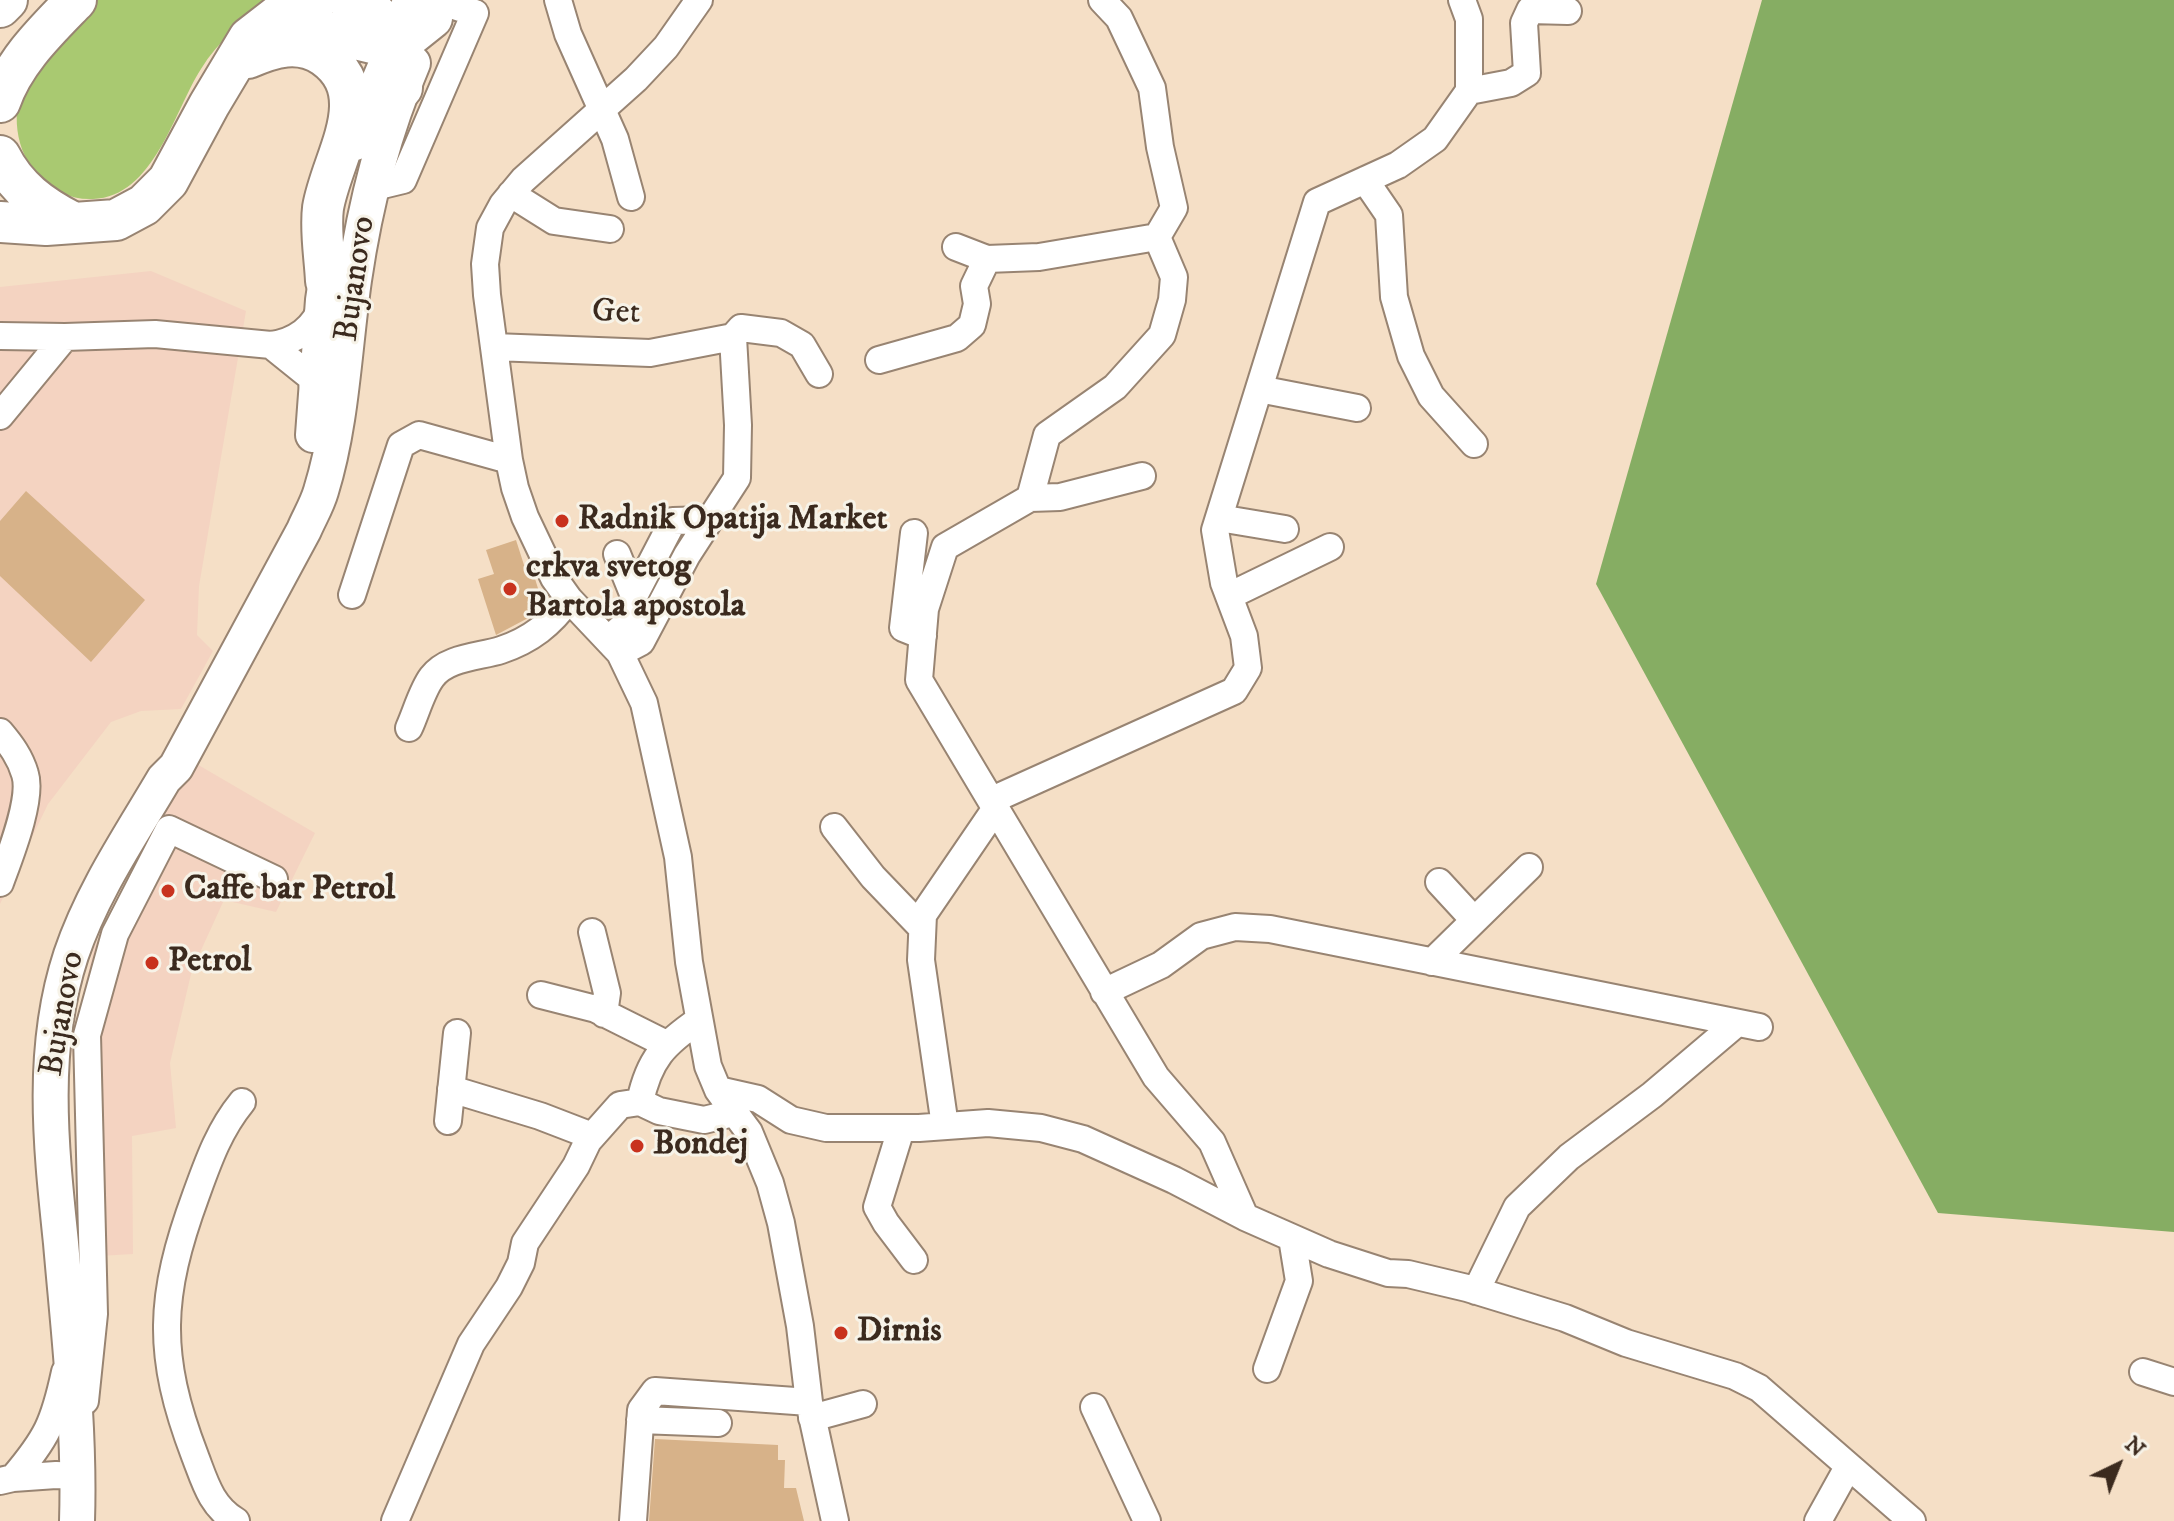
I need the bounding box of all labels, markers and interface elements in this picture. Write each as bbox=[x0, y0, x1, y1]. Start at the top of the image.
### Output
street label: Bujanovo bbox=[328, 214, 386, 344]
street label: Get bbox=[591, 293, 641, 335]
place label: Radnik Opatija Market bbox=[578, 501, 887, 541]
marker: Radnik Opatija Market bbox=[553, 512, 571, 530]
place label: crkva svetog Bartola apostola bbox=[526, 549, 745, 628]
marker: crkva svetog Bartola apostola bbox=[501, 580, 519, 598]
place label: Caffe bar Petrol bbox=[184, 871, 395, 911]
marker: Caffe bar Petrol bbox=[159, 882, 177, 900]
place label: Petrol bbox=[168, 943, 252, 983]
street label: Bujanovo bbox=[33, 948, 95, 1080]
marker: Petrol bbox=[143, 954, 161, 972]
place label: Bondej bbox=[653, 1126, 748, 1166]
marker: Bondej bbox=[628, 1137, 646, 1155]
place label: Dirnis bbox=[857, 1313, 942, 1353]
marker: Dirnis bbox=[832, 1324, 850, 1342]
north arrow bbox=[2078, 1425, 2158, 1505]
text: N bbox=[2119, 1431, 2151, 1463]

